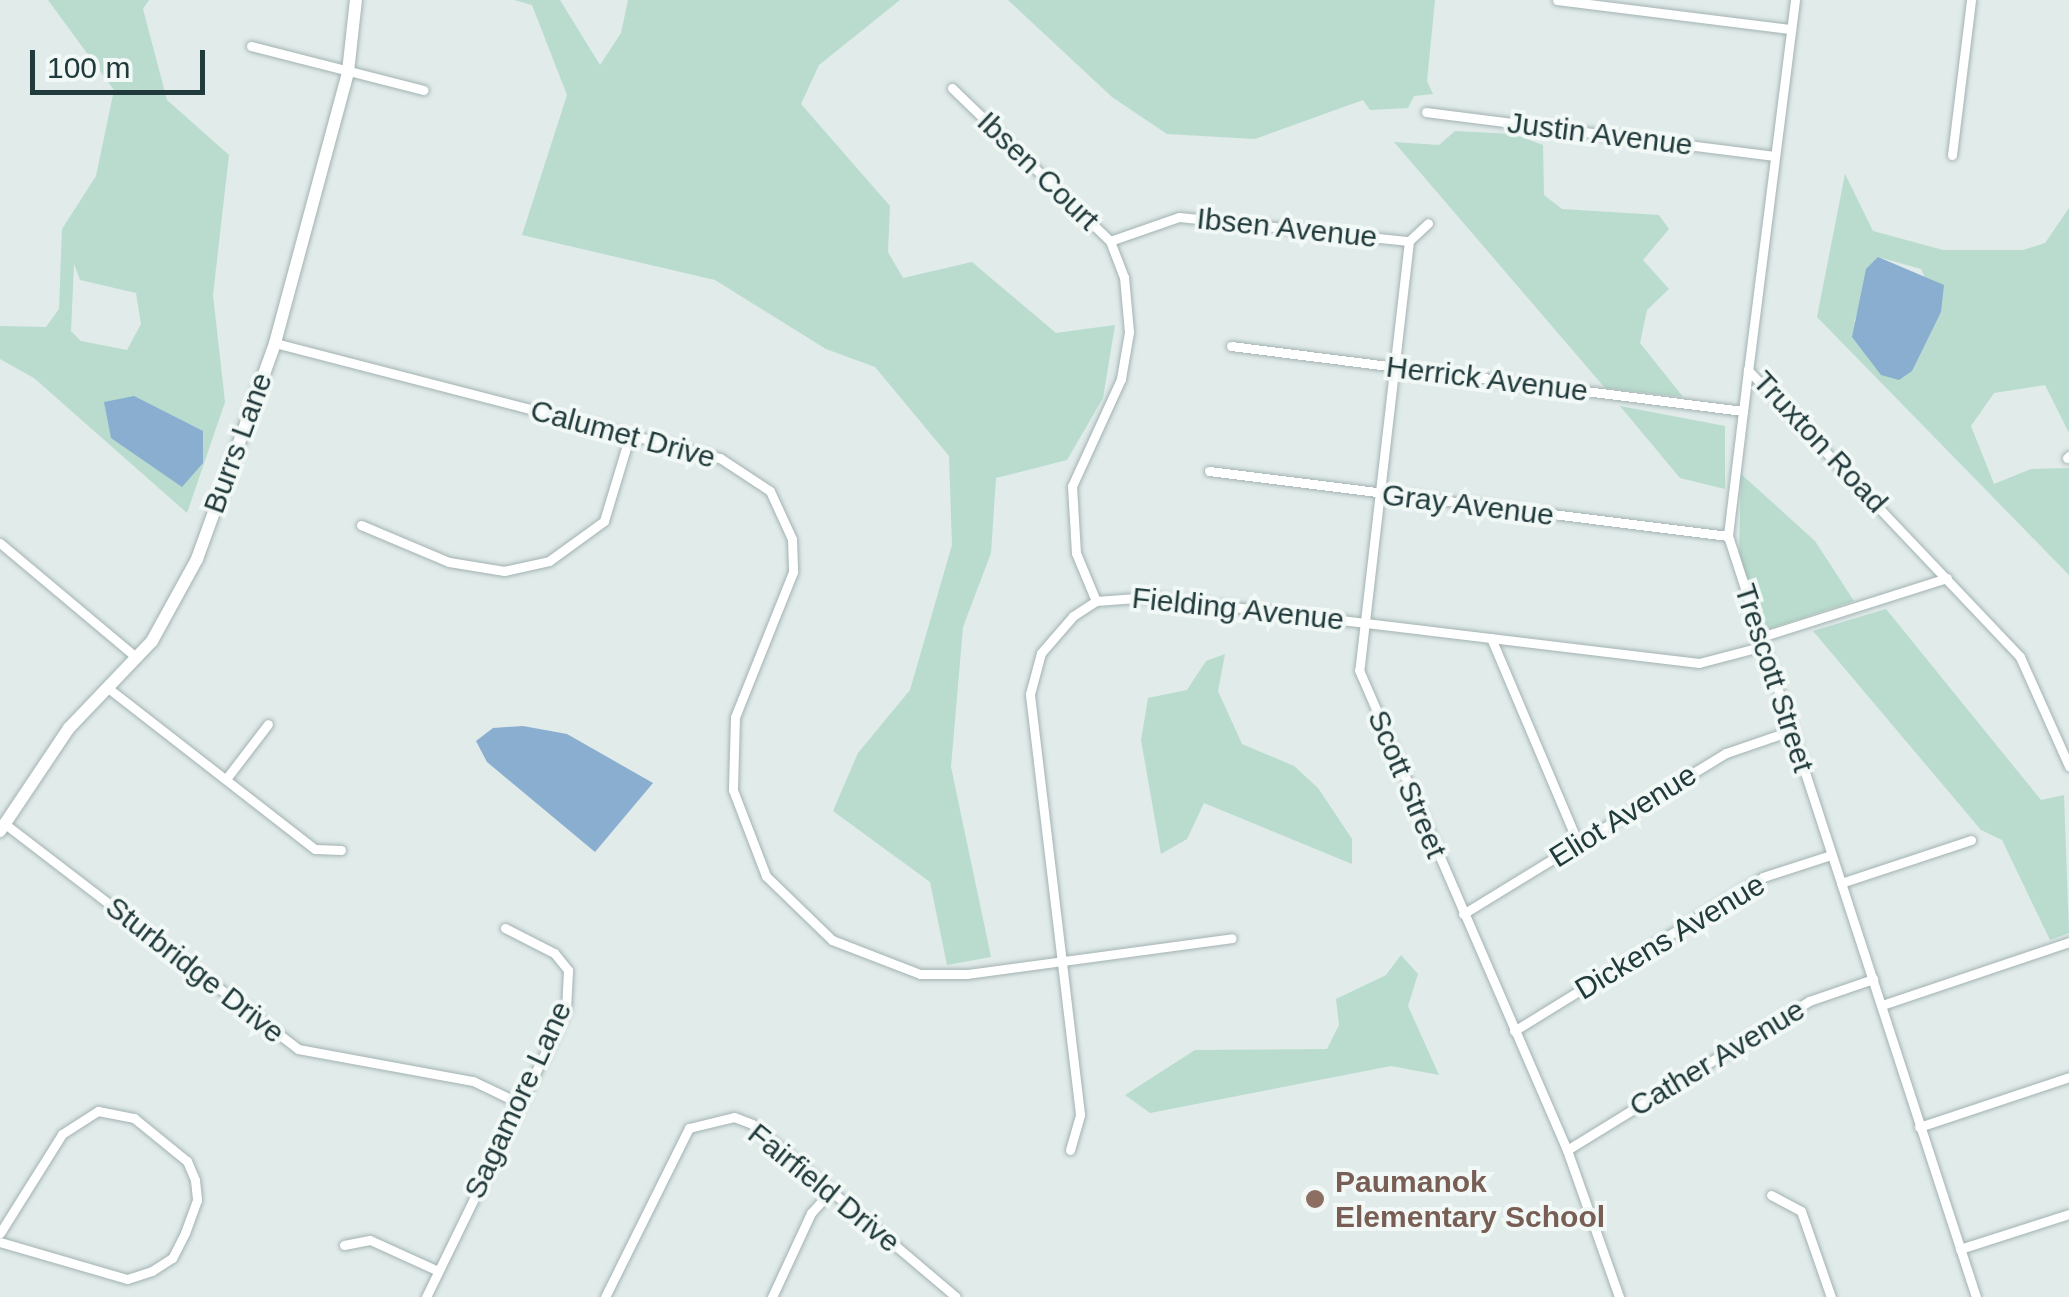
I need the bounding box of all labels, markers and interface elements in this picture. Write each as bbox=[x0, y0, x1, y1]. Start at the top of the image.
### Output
scale bar bbox=[35, 30, 210, 92]
text: 100 m bbox=[47, 51, 130, 84]
street label: Ibsen Court bbox=[970, 104, 1106, 238]
street label: Justin Avenue bbox=[1505, 105, 1695, 163]
street label: Ibsen Avenue bbox=[1194, 201, 1380, 255]
street label: Herrick Avenue bbox=[1383, 349, 1591, 409]
street label: Truxton Road bbox=[1745, 364, 1895, 520]
street label: Burrs Lane bbox=[196, 368, 280, 518]
street label: Calumet Drive bbox=[527, 392, 719, 476]
street label: Gray Avenue bbox=[1379, 476, 1557, 534]
street label: Trescott Street bbox=[1727, 579, 1821, 777]
street label: Fielding Avenue bbox=[1129, 580, 1347, 638]
street label: Scott Street bbox=[1360, 705, 1454, 863]
street label: Eliot Avenue bbox=[1542, 756, 1704, 876]
street label: Dickens Avenue bbox=[1568, 866, 1772, 1008]
street label: Sturbridge Drive bbox=[99, 889, 291, 1051]
street label: Cather Avenue bbox=[1622, 991, 1812, 1125]
street label: Sagamore Lane bbox=[457, 996, 579, 1204]
street label: Fairfield Drive bbox=[741, 1116, 907, 1260]
place label: Paumanok Elementary School bbox=[1335, 1164, 1605, 1234]
marker: Paumanok Elementary School bbox=[1304, 1188, 1326, 1210]

